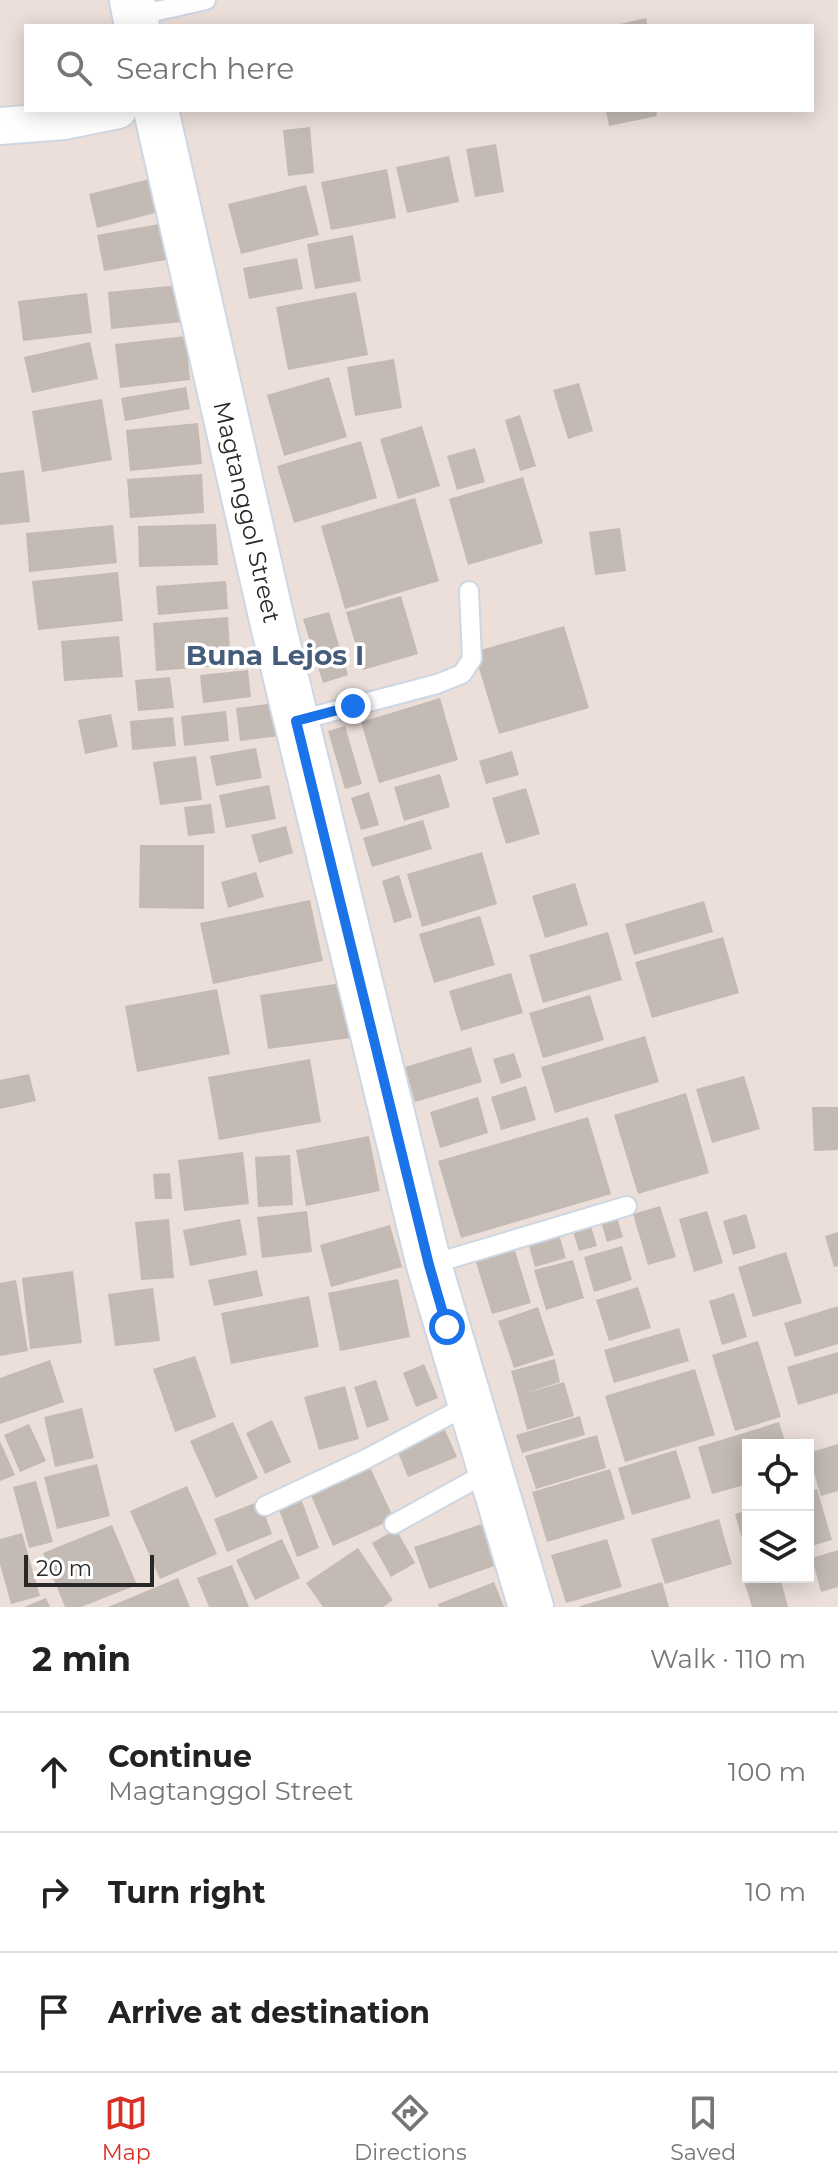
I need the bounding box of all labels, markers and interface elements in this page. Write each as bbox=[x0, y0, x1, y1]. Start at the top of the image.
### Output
search box bbox=[24, 24, 814, 112]
icon: search bbox=[52, 46, 96, 90]
text: Search here bbox=[116, 50, 294, 87]
street label: Magtanggol Street bbox=[207, 398, 287, 626]
district label: Buna Lejos I bbox=[186, 638, 364, 672]
route end bbox=[335, 688, 371, 724]
route start bbox=[429, 1309, 465, 1345]
map controls bbox=[742, 1439, 814, 1583]
button: locate bbox=[742, 1439, 814, 1511]
button: layers bbox=[742, 1511, 814, 1583]
scale bar bbox=[24, 1551, 154, 1587]
text: 20 m bbox=[36, 1555, 92, 1582]
text: 2 min bbox=[32, 1638, 131, 1680]
text: Walk · 110 m bbox=[650, 1643, 806, 1675]
text: Continue bbox=[108, 1738, 252, 1775]
icon: ahead bbox=[32, 1750, 76, 1794]
text: 100 m bbox=[728, 1756, 806, 1788]
text: Magtanggol Street bbox=[108, 1775, 353, 1807]
icon: right bbox=[32, 1870, 76, 1914]
text: Turn right bbox=[108, 1874, 265, 1911]
text: 10 m bbox=[745, 1876, 806, 1908]
icon: arrive bbox=[32, 1990, 76, 2034]
text: Arrive at destination bbox=[108, 1994, 430, 2031]
tab: Map bbox=[102, 2091, 151, 2166]
tab: Directions bbox=[354, 2091, 467, 2166]
tab: Saved bbox=[670, 2091, 736, 2166]

